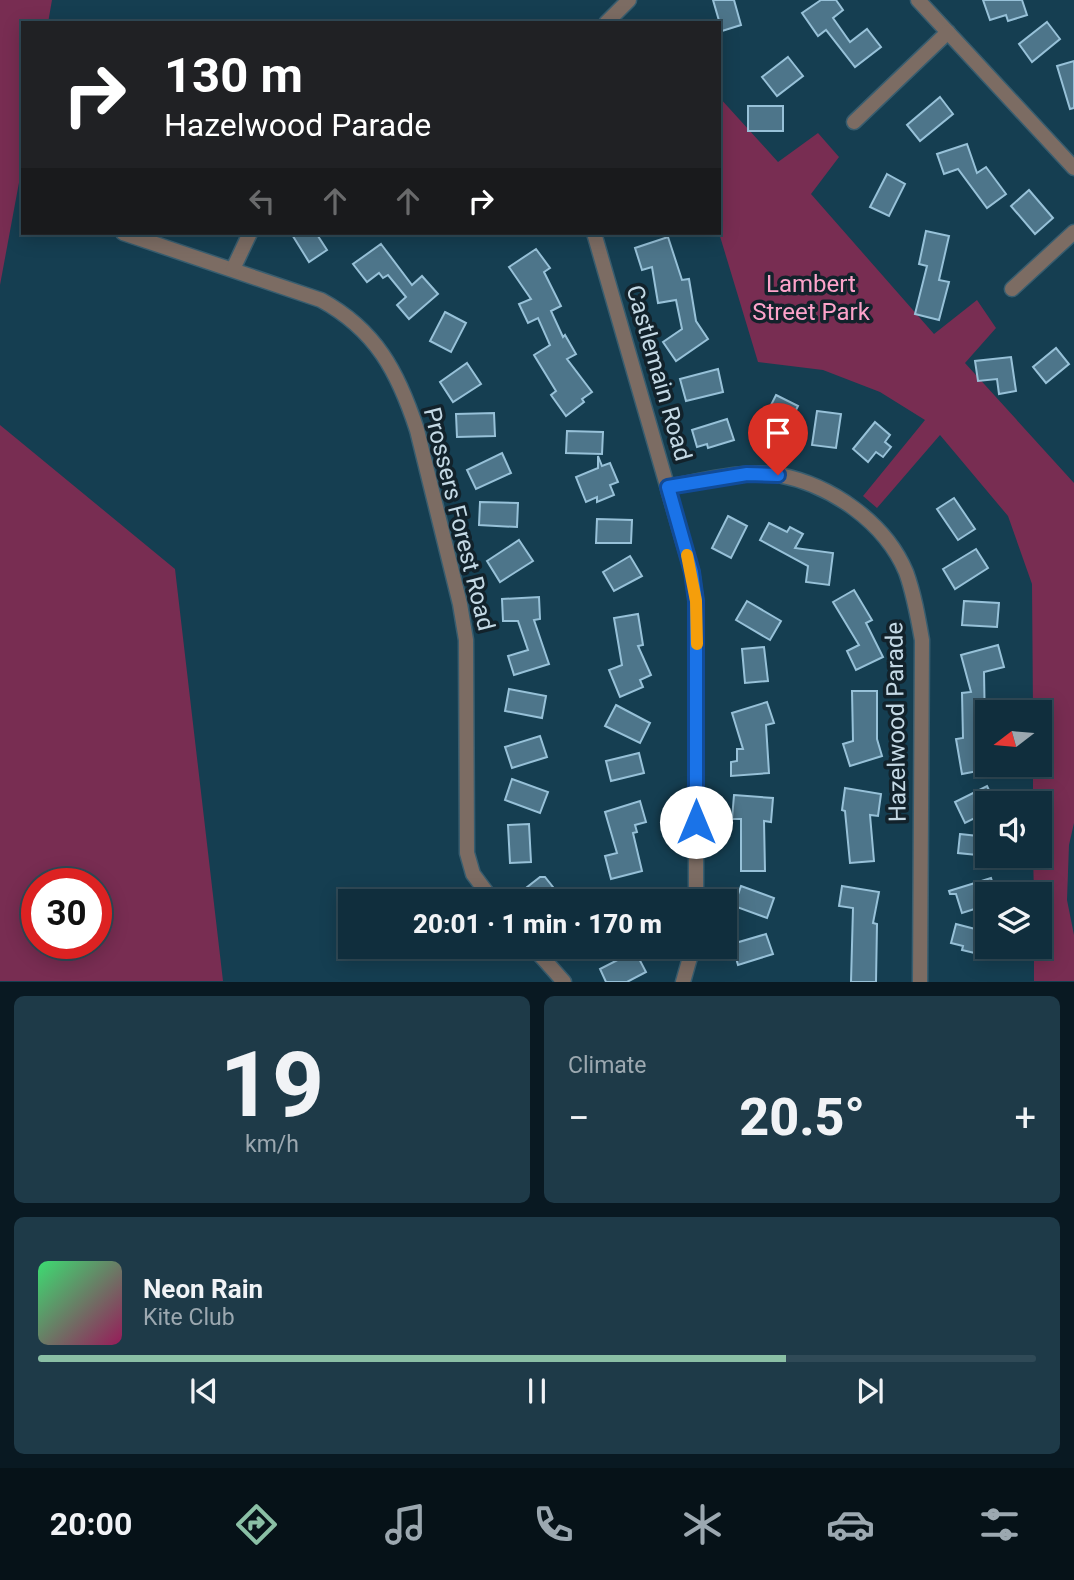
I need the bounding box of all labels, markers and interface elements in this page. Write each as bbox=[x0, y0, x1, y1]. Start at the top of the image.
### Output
text: 130 m bbox=[164, 47, 303, 104]
icon: right bbox=[49, 49, 140, 140]
text: Hazelwood Parade bbox=[164, 106, 431, 144]
icon: left bbox=[243, 182, 281, 220]
icon: ahead bbox=[316, 182, 354, 220]
icon: ahead bbox=[389, 182, 427, 220]
icon: right bbox=[462, 182, 500, 220]
park label: Lambert Street Park bbox=[752, 270, 871, 326]
street label: Castlemain Road bbox=[621, 282, 697, 464]
pin bbox=[748, 403, 808, 475]
street label: Prossers Forest Road bbox=[418, 404, 500, 634]
icon: arrive bbox=[759, 414, 797, 452]
street label: Hazelwood Parade bbox=[880, 622, 912, 822]
north arrow bbox=[975, 700, 1052, 777]
map controls bbox=[975, 700, 1052, 959]
position arrow bbox=[659, 785, 733, 859]
button: sound bbox=[975, 791, 1052, 868]
speed limit sign: 30 bbox=[21, 868, 112, 959]
button: layers bbox=[975, 882, 1052, 959]
text: 20:01 · 1 min · 170 m bbox=[413, 909, 662, 939]
text: 19 bbox=[220, 1032, 324, 1138]
text: Climate bbox=[568, 1052, 647, 1079]
text: 20.5° bbox=[739, 1087, 865, 1148]
text: − bbox=[568, 1096, 590, 1140]
text: + bbox=[1014, 1096, 1036, 1140]
text: km/h bbox=[245, 1131, 299, 1158]
text: Neon Rain bbox=[143, 1274, 263, 1304]
text: Kite Club bbox=[143, 1304, 235, 1331]
icon: previous bbox=[185, 1372, 223, 1410]
icon: pause bbox=[518, 1372, 556, 1410]
icon: next bbox=[851, 1372, 889, 1410]
icon: directions bbox=[232, 1500, 281, 1549]
icon: music bbox=[381, 1500, 430, 1549]
icon: phone bbox=[529, 1500, 578, 1549]
icon: climate bbox=[678, 1500, 727, 1549]
icon: car bbox=[826, 1500, 875, 1549]
icon: filters bbox=[975, 1500, 1024, 1549]
text: 20:00 bbox=[50, 1505, 132, 1543]

